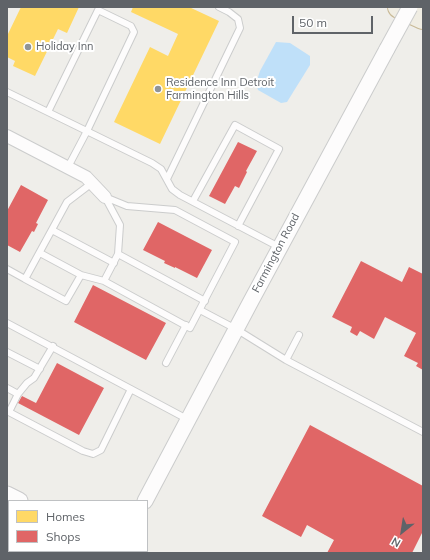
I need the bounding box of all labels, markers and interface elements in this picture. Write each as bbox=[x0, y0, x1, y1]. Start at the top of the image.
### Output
scale bar bbox=[294, 8, 375, 34]
text: 50 m bbox=[299, 15, 327, 30]
place label: Holiday Inn bbox=[36, 40, 94, 54]
marker: Holiday Inn bbox=[23, 42, 33, 52]
place label: Residence Inn Detroit Farmington Hills bbox=[166, 76, 274, 102]
marker: Residence Inn Detroit Farmington Hills bbox=[153, 84, 163, 94]
street label: Farmington Road bbox=[249, 211, 303, 295]
legend bbox=[8, 500, 148, 552]
text: Homes bbox=[46, 509, 85, 524]
north arrow bbox=[382, 512, 422, 552]
text: Shops bbox=[46, 529, 81, 544]
text: N bbox=[389, 534, 403, 551]

